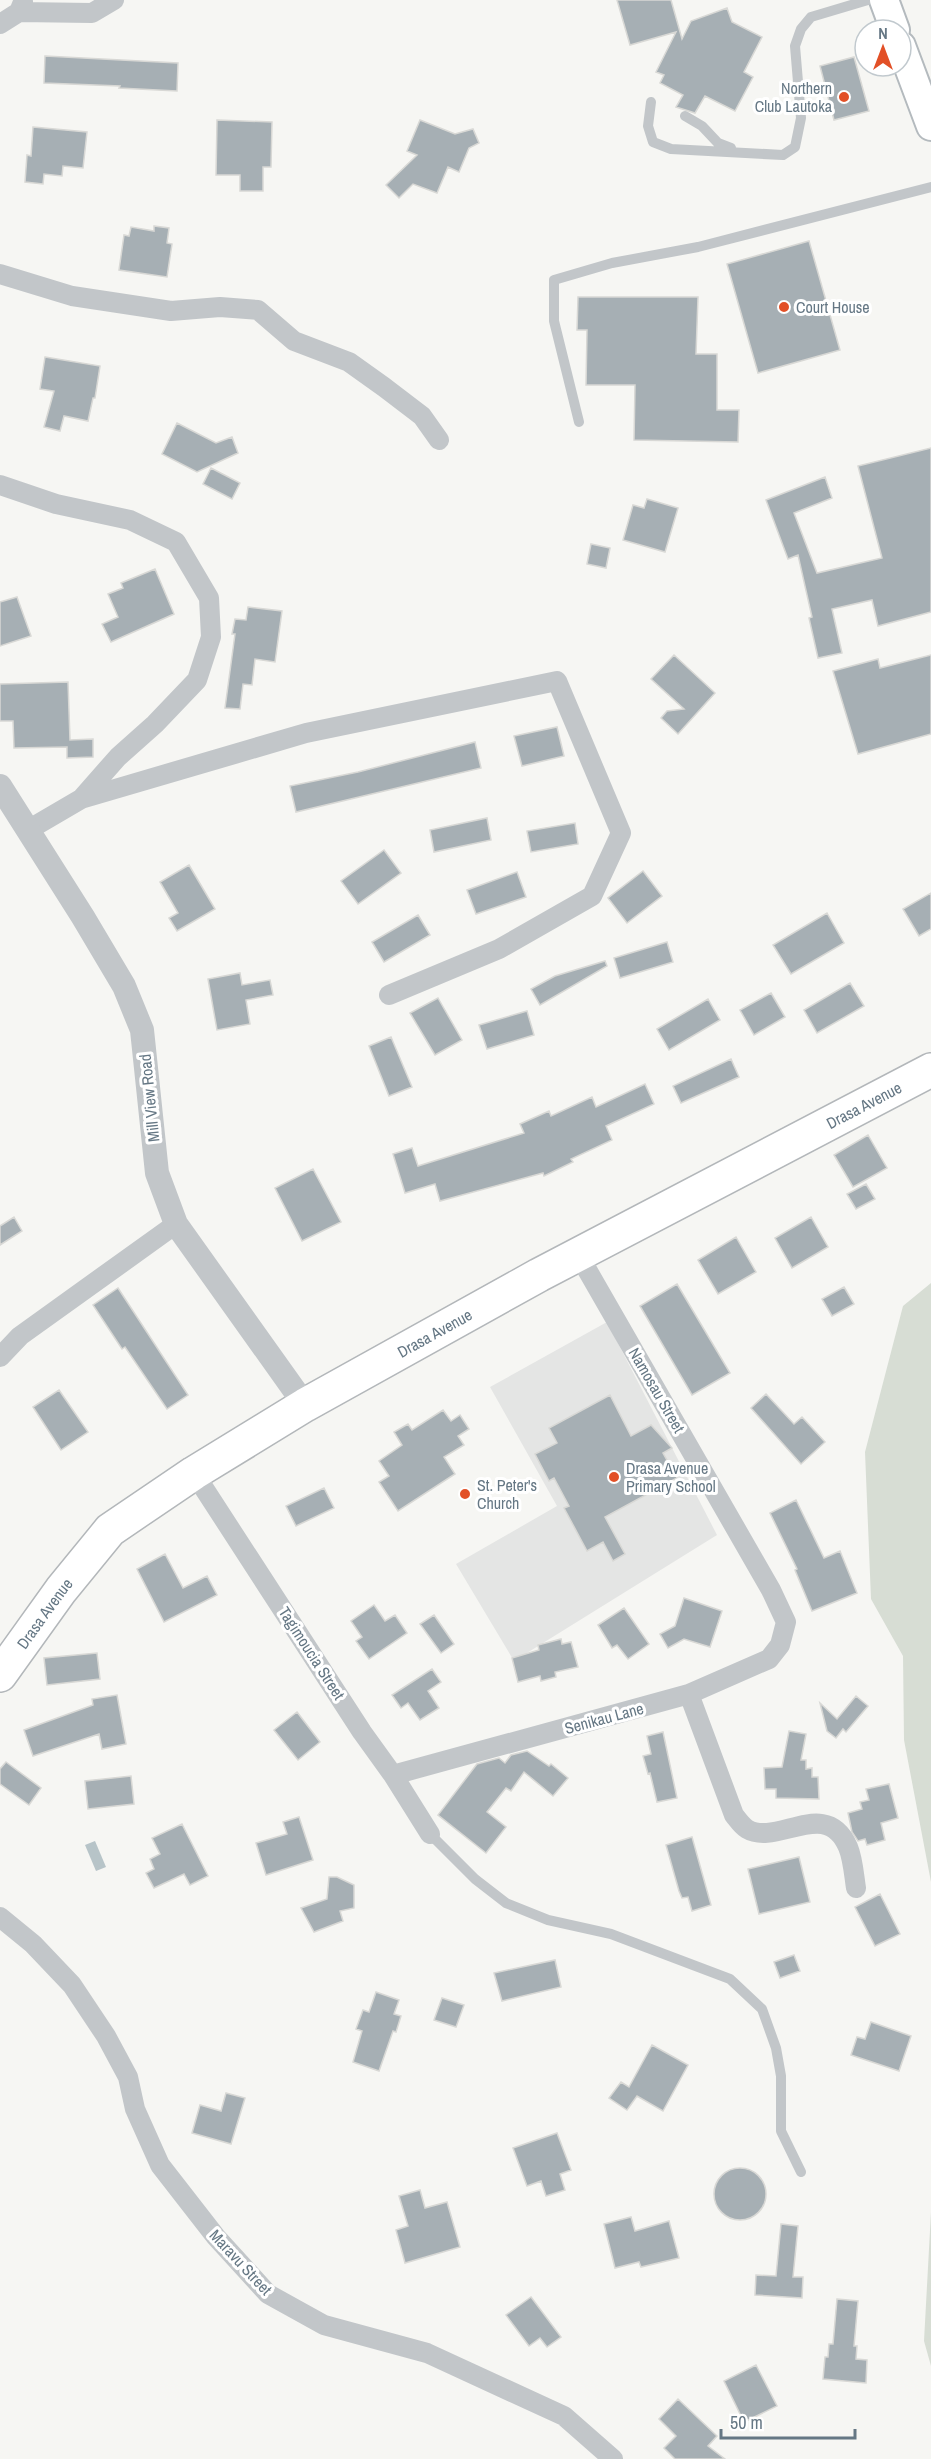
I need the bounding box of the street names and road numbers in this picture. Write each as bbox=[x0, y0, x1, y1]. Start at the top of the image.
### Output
street label: Mill View Road bbox=[133, 1053, 165, 1143]
street label: Drasa Avenue bbox=[822, 1076, 905, 1134]
street label: Drasa Avenue bbox=[393, 1303, 476, 1363]
street label: Namosau Street bbox=[624, 1343, 690, 1437]
street label: Drasa Avenue bbox=[11, 1573, 77, 1653]
street label: Tagimoucia Street bbox=[274, 1602, 350, 1704]
street label: Senikau Lane bbox=[562, 1697, 646, 1739]
street label: Maravu Street bbox=[205, 2224, 277, 2300]

